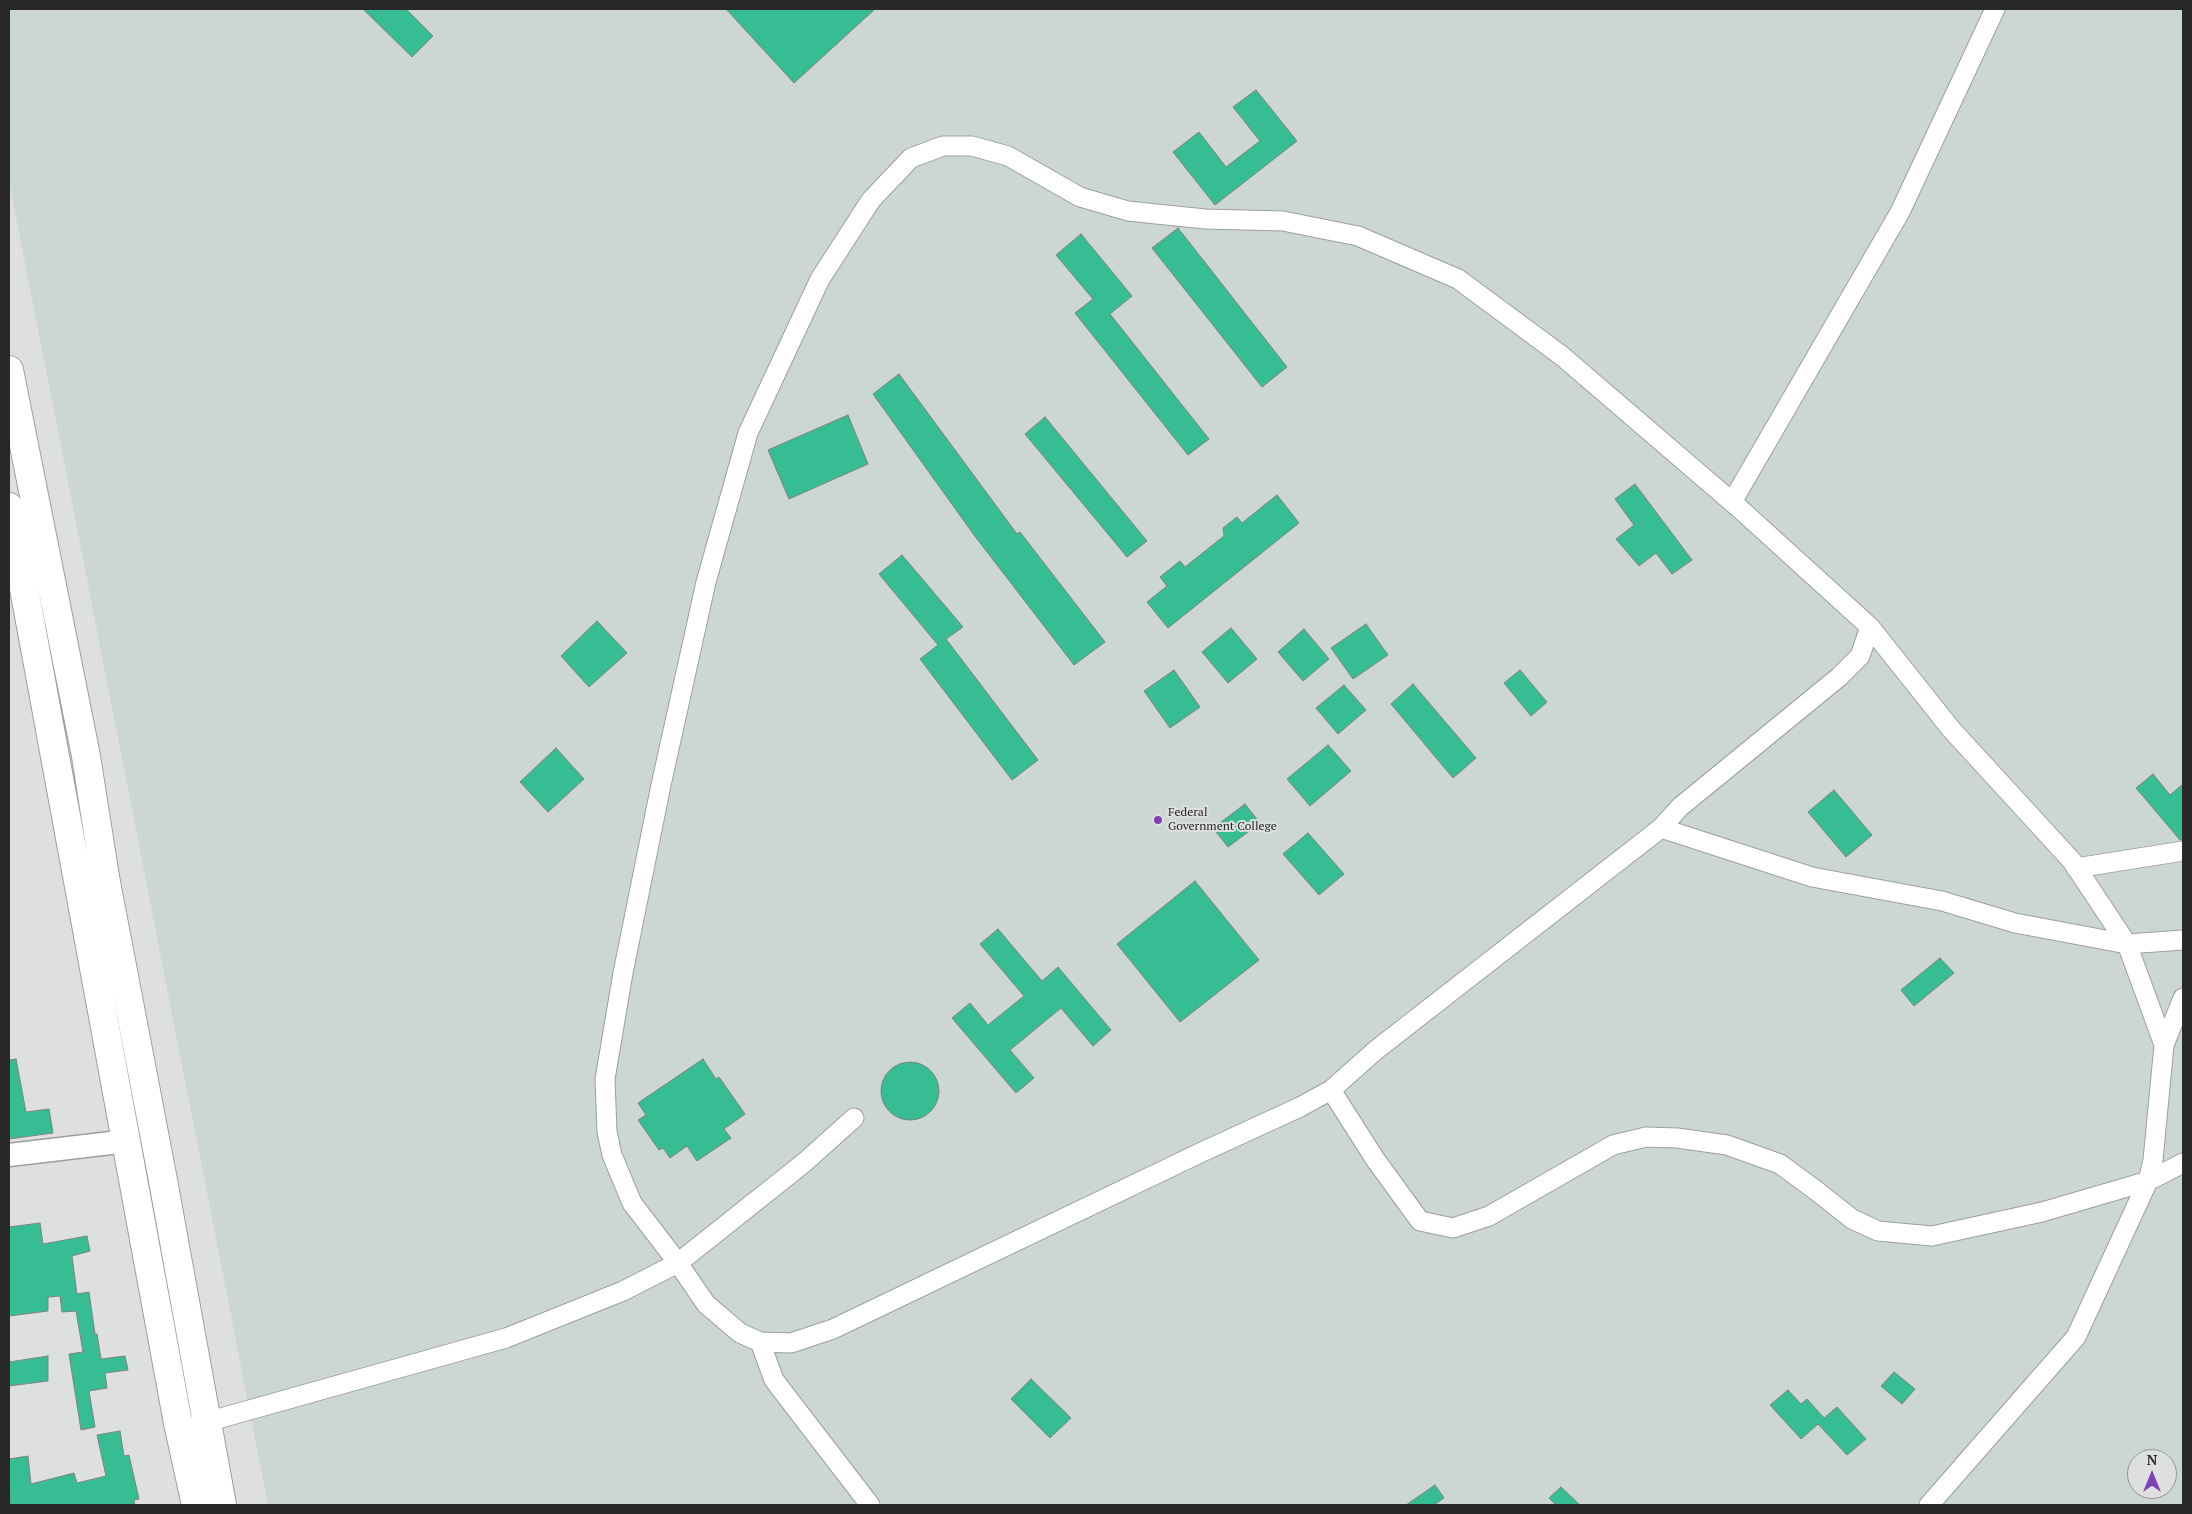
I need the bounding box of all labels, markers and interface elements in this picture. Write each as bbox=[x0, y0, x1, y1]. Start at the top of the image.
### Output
place label: Federal Government College bbox=[1168, 806, 1277, 834]
marker: Federal Government College bbox=[1152, 814, 1164, 826]
north arrow bbox=[2127, 1449, 2177, 1499]
text: N bbox=[2147, 1450, 2157, 1469]

